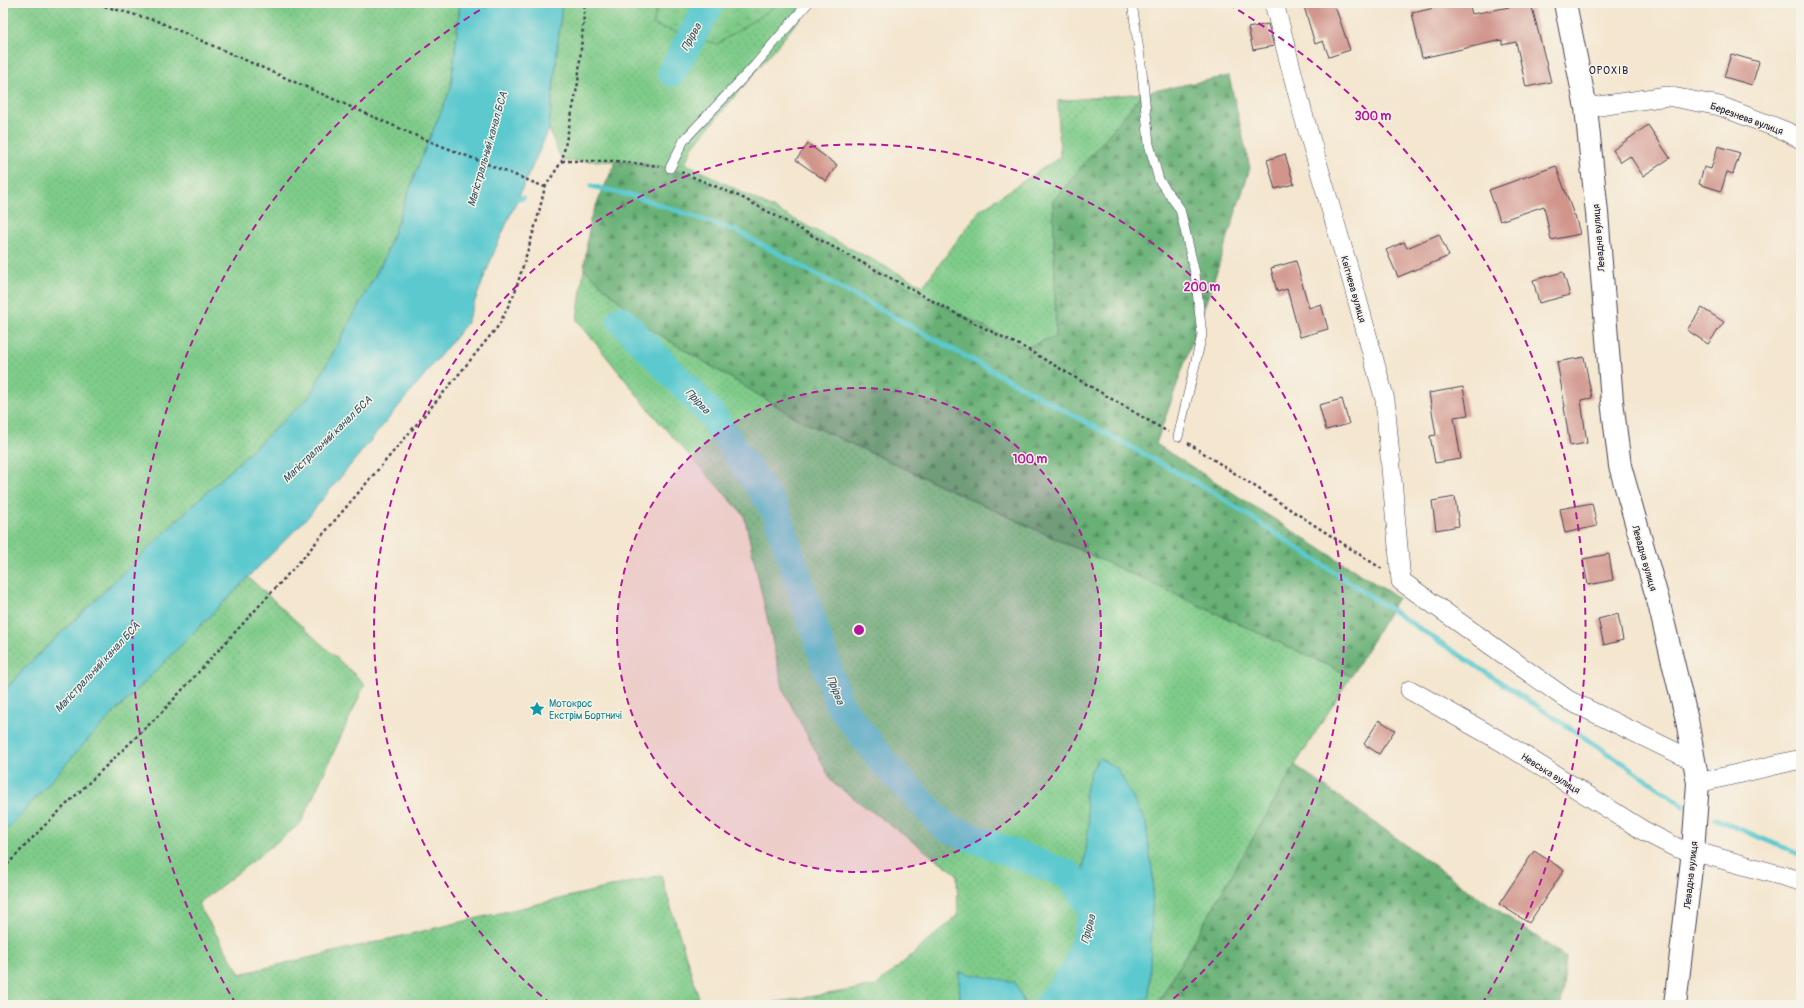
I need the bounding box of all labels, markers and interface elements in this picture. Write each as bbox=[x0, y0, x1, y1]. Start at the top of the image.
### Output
water label: Прірва bbox=[679, 20, 705, 53]
district label: ОРОХІВ bbox=[1589, 64, 1629, 77]
water label: Магістральний канал БСА bbox=[465, 89, 510, 208]
street label: Березнева вулиця bbox=[1708, 100, 1785, 138]
text: 300 m bbox=[1355, 109, 1392, 124]
street label: Левадна вулиця bbox=[1590, 203, 1608, 273]
street label: Квітнева вулиця bbox=[1338, 254, 1368, 324]
text: 200 m bbox=[1184, 280, 1221, 295]
water label: Прірва bbox=[683, 386, 713, 417]
water label: Магістральний канал БСА bbox=[280, 393, 375, 485]
text: 100 m bbox=[1013, 452, 1048, 467]
street label: Левадна вулиця bbox=[1629, 523, 1659, 593]
water label: Магістральний канал БСА bbox=[52, 619, 143, 715]
centre of rings bbox=[852, 623, 866, 637]
water label: Прірва bbox=[824, 674, 847, 707]
place label: Мотокрос Екстрім Бортничі bbox=[549, 698, 622, 722]
place icon: Мотокрос Екстрім Бортничі bbox=[528, 700, 546, 718]
street label: Невська вулиця bbox=[1519, 751, 1583, 797]
street label: Левадна вулиця bbox=[1681, 840, 1701, 911]
water label: Прірва bbox=[1078, 912, 1099, 945]

